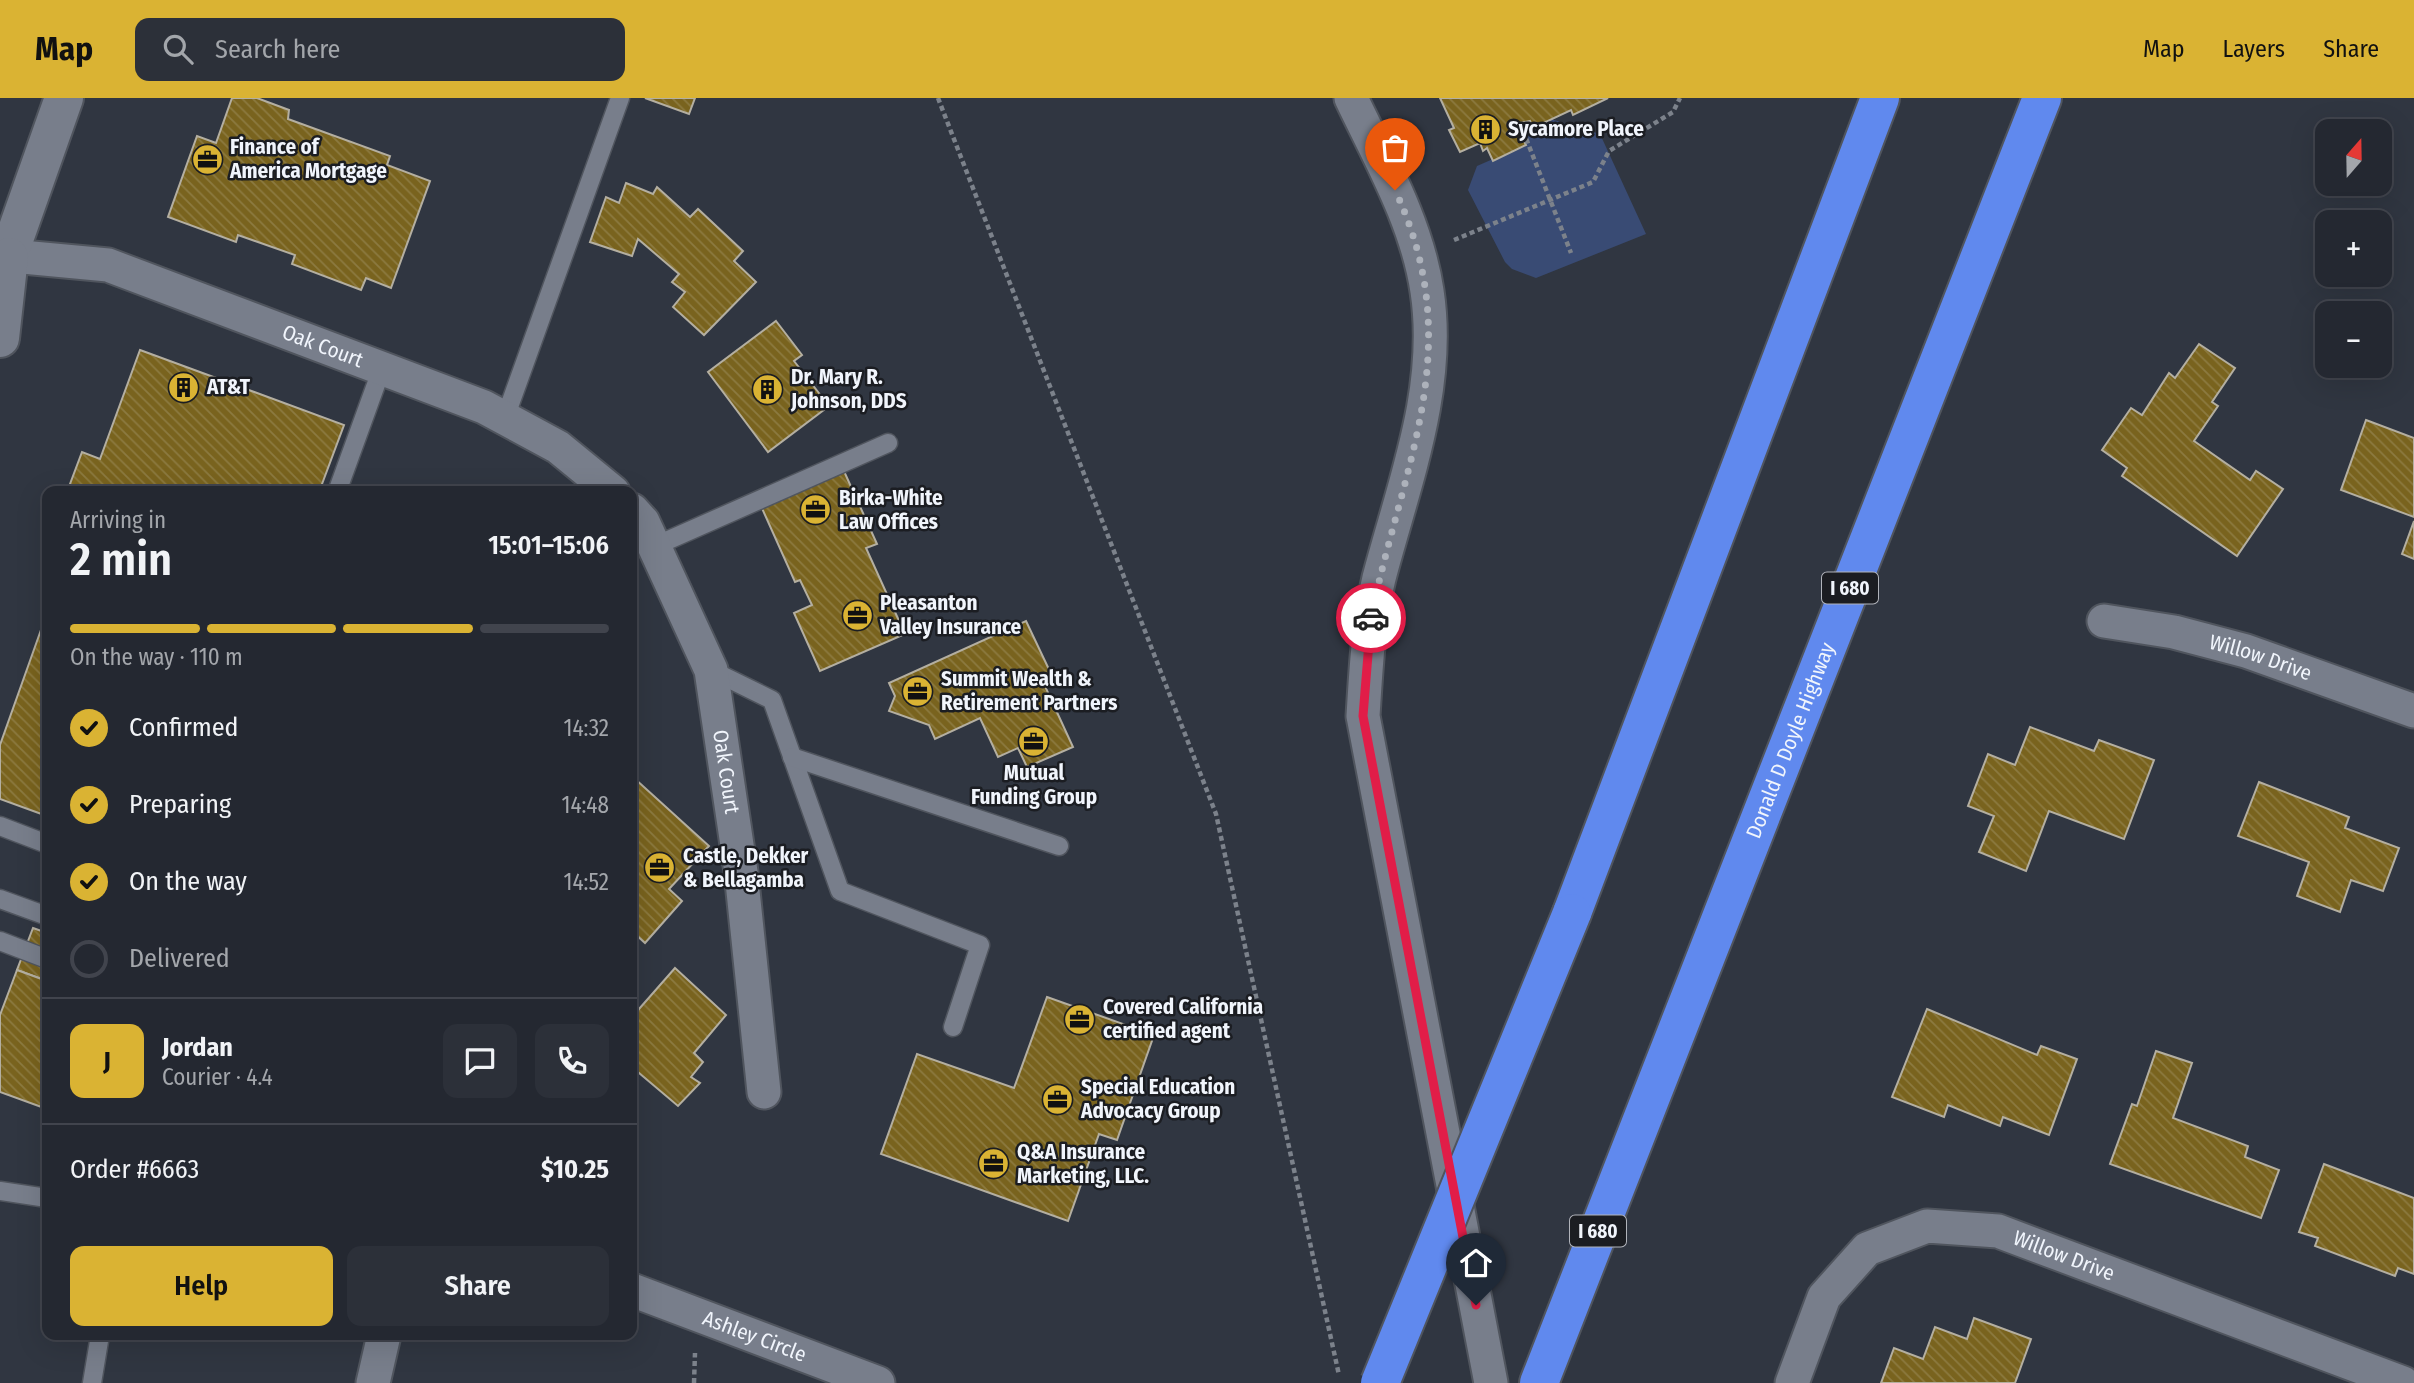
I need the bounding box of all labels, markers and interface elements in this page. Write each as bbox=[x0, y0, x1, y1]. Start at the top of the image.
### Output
search box bbox=[135, 18, 625, 81]
text: Map bbox=[35, 29, 93, 69]
icon: search bbox=[159, 30, 197, 68]
text: Search here bbox=[215, 34, 340, 65]
text: Map bbox=[2143, 35, 2185, 63]
text: Layers bbox=[2223, 35, 2285, 63]
text: Share bbox=[2323, 35, 2379, 63]
building icon: Sycamore Place bbox=[1468, 112, 1502, 146]
place label: Sycamore Place bbox=[1508, 116, 1644, 142]
pin bbox=[1365, 118, 1425, 190]
north arrow bbox=[2315, 119, 2392, 196]
map controls bbox=[2315, 119, 2392, 378]
icon: bag bbox=[1376, 129, 1414, 167]
place label: Finance of America Mortgage bbox=[229, 134, 387, 184]
office icon: Finance of America Mortgage bbox=[190, 142, 224, 176]
button: + bbox=[2315, 210, 2392, 287]
button: − bbox=[2315, 301, 2392, 378]
street label: Oak Court bbox=[279, 319, 367, 373]
place label: Dr. Mary R. Johnson, DDS bbox=[790, 364, 907, 414]
building icon: AT&T bbox=[167, 370, 201, 404]
building icon: Dr. Mary R. Johnson, DDS bbox=[751, 372, 785, 406]
place label: AT&T bbox=[206, 374, 251, 400]
place label: Birka-White Law Offices bbox=[839, 485, 943, 535]
office icon: Birka-White Law Offices bbox=[799, 493, 833, 527]
text: Arriving in bbox=[70, 506, 166, 534]
text: 15:01–15:06 bbox=[488, 530, 609, 561]
text: 2 min bbox=[70, 532, 172, 587]
road number: I 680 bbox=[1822, 573, 1878, 603]
courier bbox=[1336, 583, 1406, 653]
place label: Pleasanton Valley Insurance bbox=[879, 590, 1022, 640]
office icon: Pleasanton Valley Insurance bbox=[840, 598, 874, 632]
icon: car bbox=[1352, 599, 1390, 637]
street label: Willow Drive bbox=[2206, 629, 2315, 686]
street label: Donald D Doyle Highway bbox=[1740, 638, 1841, 842]
text: On the way · 110 m bbox=[70, 643, 243, 671]
place label: Summit Wealth & Retirement Partners bbox=[941, 666, 1117, 716]
office icon: Summit Wealth & Retirement Partners bbox=[901, 674, 935, 708]
icon: check bbox=[70, 709, 108, 747]
text: Confirmed bbox=[129, 712, 239, 743]
text: 14:32 bbox=[563, 714, 609, 742]
office icon: Mutual Funding Group bbox=[1017, 724, 1051, 758]
street label: Oak Court bbox=[707, 728, 745, 816]
place label: Mutual Funding Group bbox=[971, 760, 1097, 810]
icon: check bbox=[70, 786, 108, 824]
text: Preparing bbox=[129, 789, 231, 820]
text: 14:48 bbox=[562, 791, 609, 819]
place label: Castle, Dekker & Bellagamba bbox=[683, 843, 809, 893]
office icon: Castle, Dekker & Bellagamba bbox=[643, 851, 677, 885]
icon: check bbox=[70, 863, 108, 901]
text: On the way bbox=[129, 866, 247, 897]
text: 14:52 bbox=[563, 868, 609, 896]
text: Delivered bbox=[129, 943, 230, 974]
place label: Covered California certified agent bbox=[1103, 994, 1263, 1044]
office icon: Covered California certified agent bbox=[1063, 1002, 1097, 1036]
button: chat bbox=[443, 1024, 517, 1098]
button: phone bbox=[535, 1024, 609, 1098]
text: Jordan bbox=[162, 1032, 233, 1063]
text: J bbox=[103, 1046, 111, 1077]
text: Courier · 4.4 bbox=[162, 1063, 273, 1091]
place label: Special Education Advocacy Group bbox=[1080, 1074, 1235, 1124]
office icon: Special Education Advocacy Group bbox=[1041, 1082, 1075, 1116]
place label: Q&A Insurance Marketing, LLC. bbox=[1017, 1139, 1149, 1189]
office icon: Q&A Insurance Marketing, LLC. bbox=[977, 1147, 1011, 1181]
text: Order #6663 bbox=[70, 1154, 199, 1185]
text: $10.25 bbox=[541, 1154, 609, 1185]
road number: I 680 bbox=[1570, 1216, 1626, 1246]
street label: Willow Drive bbox=[2010, 1225, 2118, 1287]
pin bbox=[1446, 1233, 1506, 1305]
icon: home bbox=[1457, 1244, 1495, 1282]
button: Help bbox=[70, 1246, 333, 1326]
button: Share bbox=[347, 1246, 609, 1326]
street label: Ashley Circle bbox=[699, 1305, 810, 1368]

